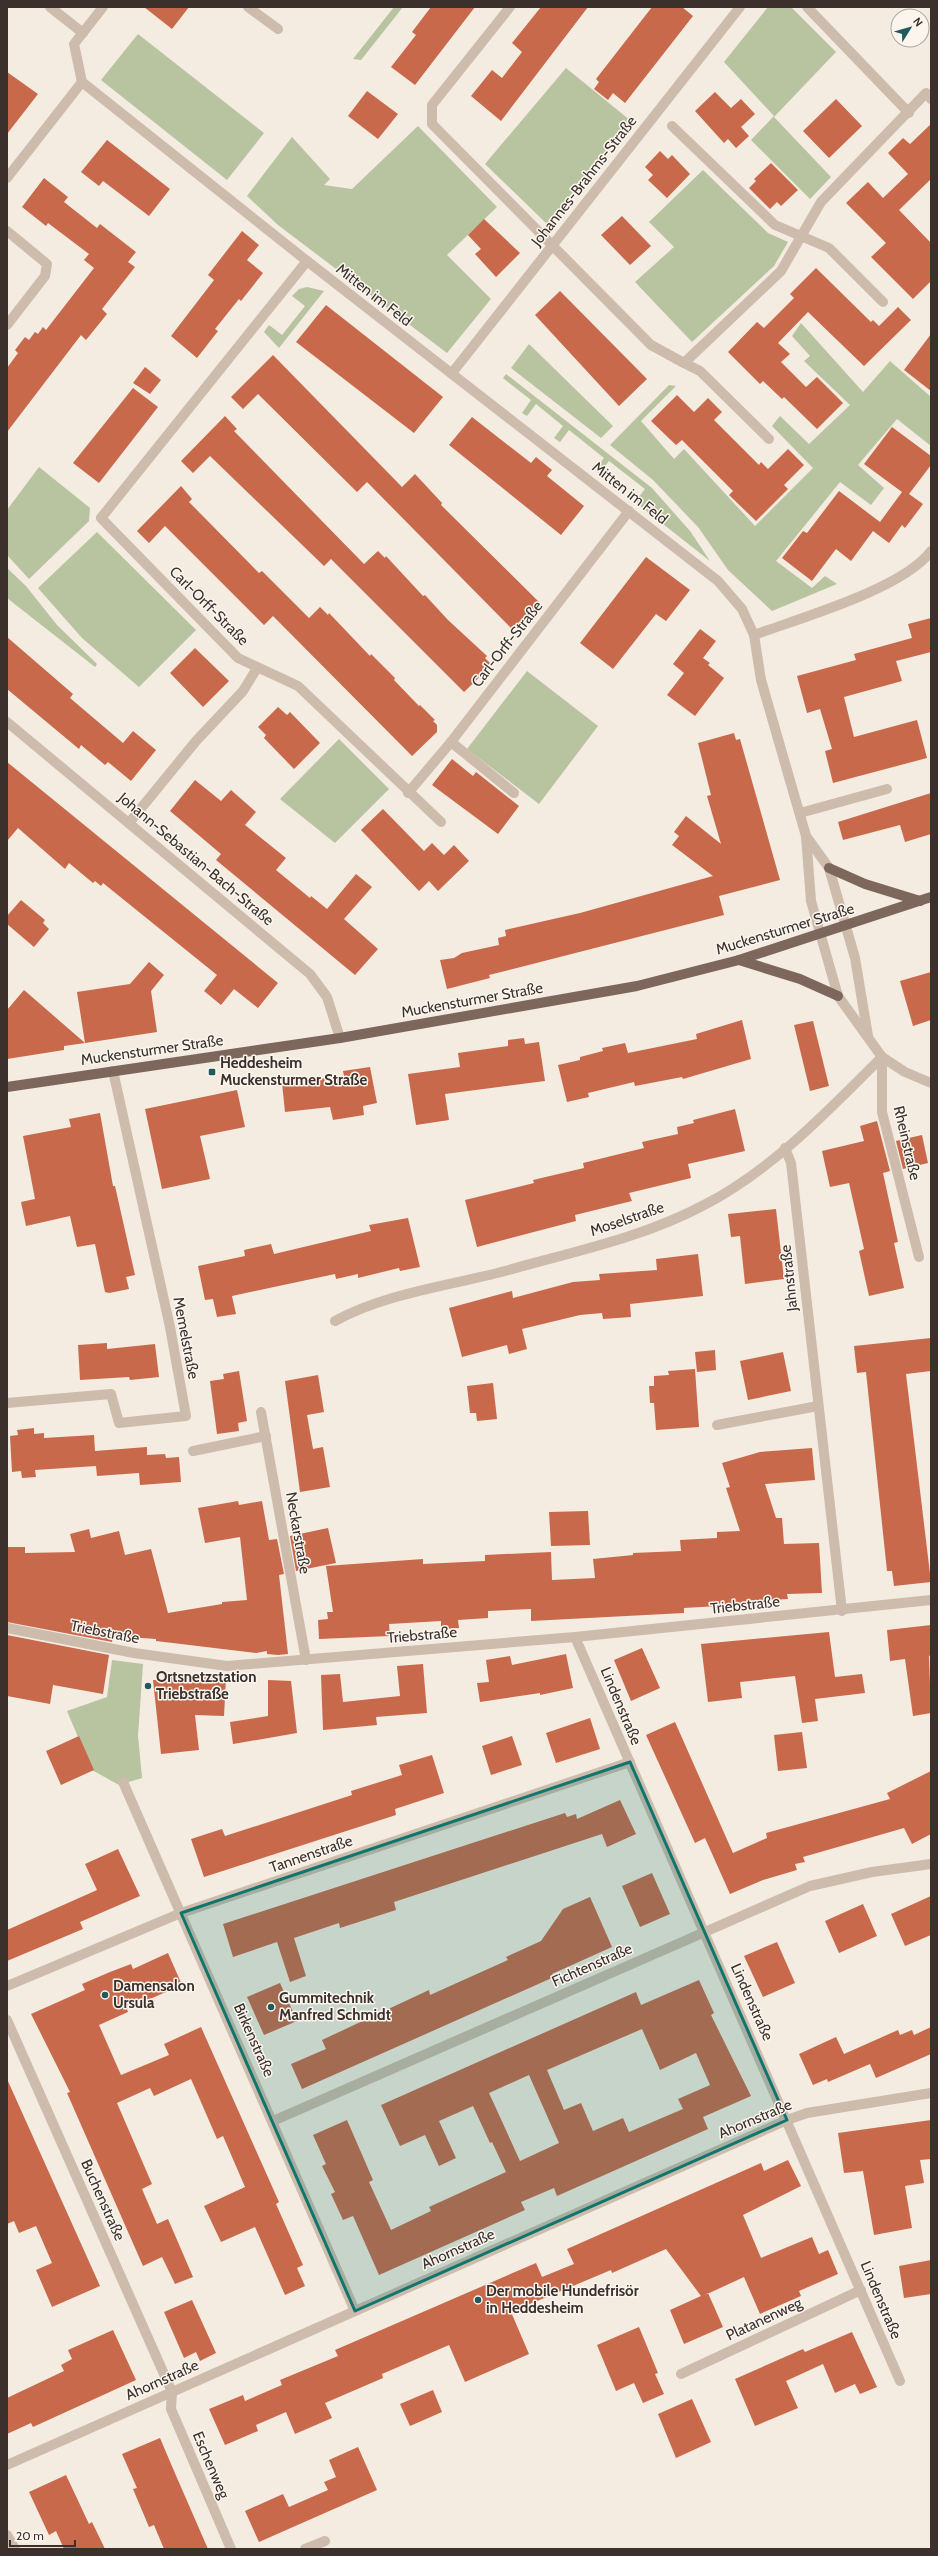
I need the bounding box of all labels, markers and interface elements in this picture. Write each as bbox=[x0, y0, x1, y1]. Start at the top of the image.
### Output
north arrow bbox=[890, 8, 930, 48]
text: N bbox=[910, 15, 926, 29]
street label: Johannes-Brahms-Straße bbox=[527, 112, 641, 250]
street label: Mitten im Feld bbox=[333, 260, 415, 330]
street label: Mitten im Feld bbox=[589, 458, 671, 528]
street label: Carl-Orff-Straße bbox=[166, 563, 253, 650]
street label: Carl-Orff-Straße bbox=[468, 597, 547, 691]
street label: Johann-Sebastian-Bach-Straße bbox=[114, 788, 278, 930]
street label: Muckensturmer Straße bbox=[714, 899, 857, 959]
street label: Muckensturmer Straße bbox=[400, 979, 545, 1021]
street label: Muckensturmer Straße bbox=[80, 1031, 225, 1069]
place label: Heddesheim Muckensturmer Straße bbox=[220, 1054, 368, 1089]
marker: Heddesheim Muckensturmer Straße bbox=[207, 1067, 217, 1077]
street label: Rheinstraße bbox=[890, 1104, 924, 1182]
street label: Moselstraße bbox=[588, 1198, 667, 1240]
street label: Jahnstraße bbox=[777, 1244, 802, 1313]
street label: Memelstraße bbox=[169, 1295, 203, 1381]
street label: Neckarstraße bbox=[282, 1491, 314, 1576]
street label: Triebstraße bbox=[709, 1592, 781, 1618]
street label: Triebstraße bbox=[69, 1616, 141, 1648]
street label: Triebstraße bbox=[386, 1623, 458, 1647]
street label: Lindenstraße bbox=[597, 1664, 646, 1748]
place label: Ortsnetzstation Triebstraße bbox=[156, 1668, 256, 1703]
marker: Ortsnetzstation Triebstraße bbox=[143, 1681, 153, 1691]
street label: Tannenstraße bbox=[267, 1831, 355, 1877]
street label: Fichtenstraße bbox=[549, 1939, 635, 1991]
street label: Lindenstraße bbox=[727, 1960, 777, 2044]
place label: Damensalon Ursula bbox=[113, 1977, 195, 2012]
place label: Gummitechnik Manfred Schmidt bbox=[279, 1989, 391, 2024]
marker: Damensalon Ursula bbox=[100, 1990, 110, 2000]
street label: Birkenstraße bbox=[230, 2000, 278, 2080]
marker: Gummitechnik Manfred Schmidt bbox=[266, 2002, 276, 2012]
street label: Ahornstraße bbox=[716, 2095, 795, 2143]
street label: Buchenstraße bbox=[77, 2157, 129, 2244]
street label: Ahornstraße bbox=[419, 2225, 498, 2273]
street label: Lindenstraße bbox=[857, 2258, 906, 2342]
place label: Der mobile Hundefrisör in Heddesheim bbox=[486, 2282, 639, 2317]
street label: Platanenweg bbox=[723, 2293, 805, 2344]
marker: Der mobile Hundefrisör in Heddesheim bbox=[473, 2295, 483, 2305]
street label: Ahornstraße bbox=[123, 2356, 202, 2404]
street label: Eschenweg bbox=[189, 2429, 233, 2502]
scale bar bbox=[10, 2522, 75, 2548]
text: 20 m bbox=[16, 2528, 44, 2543]

